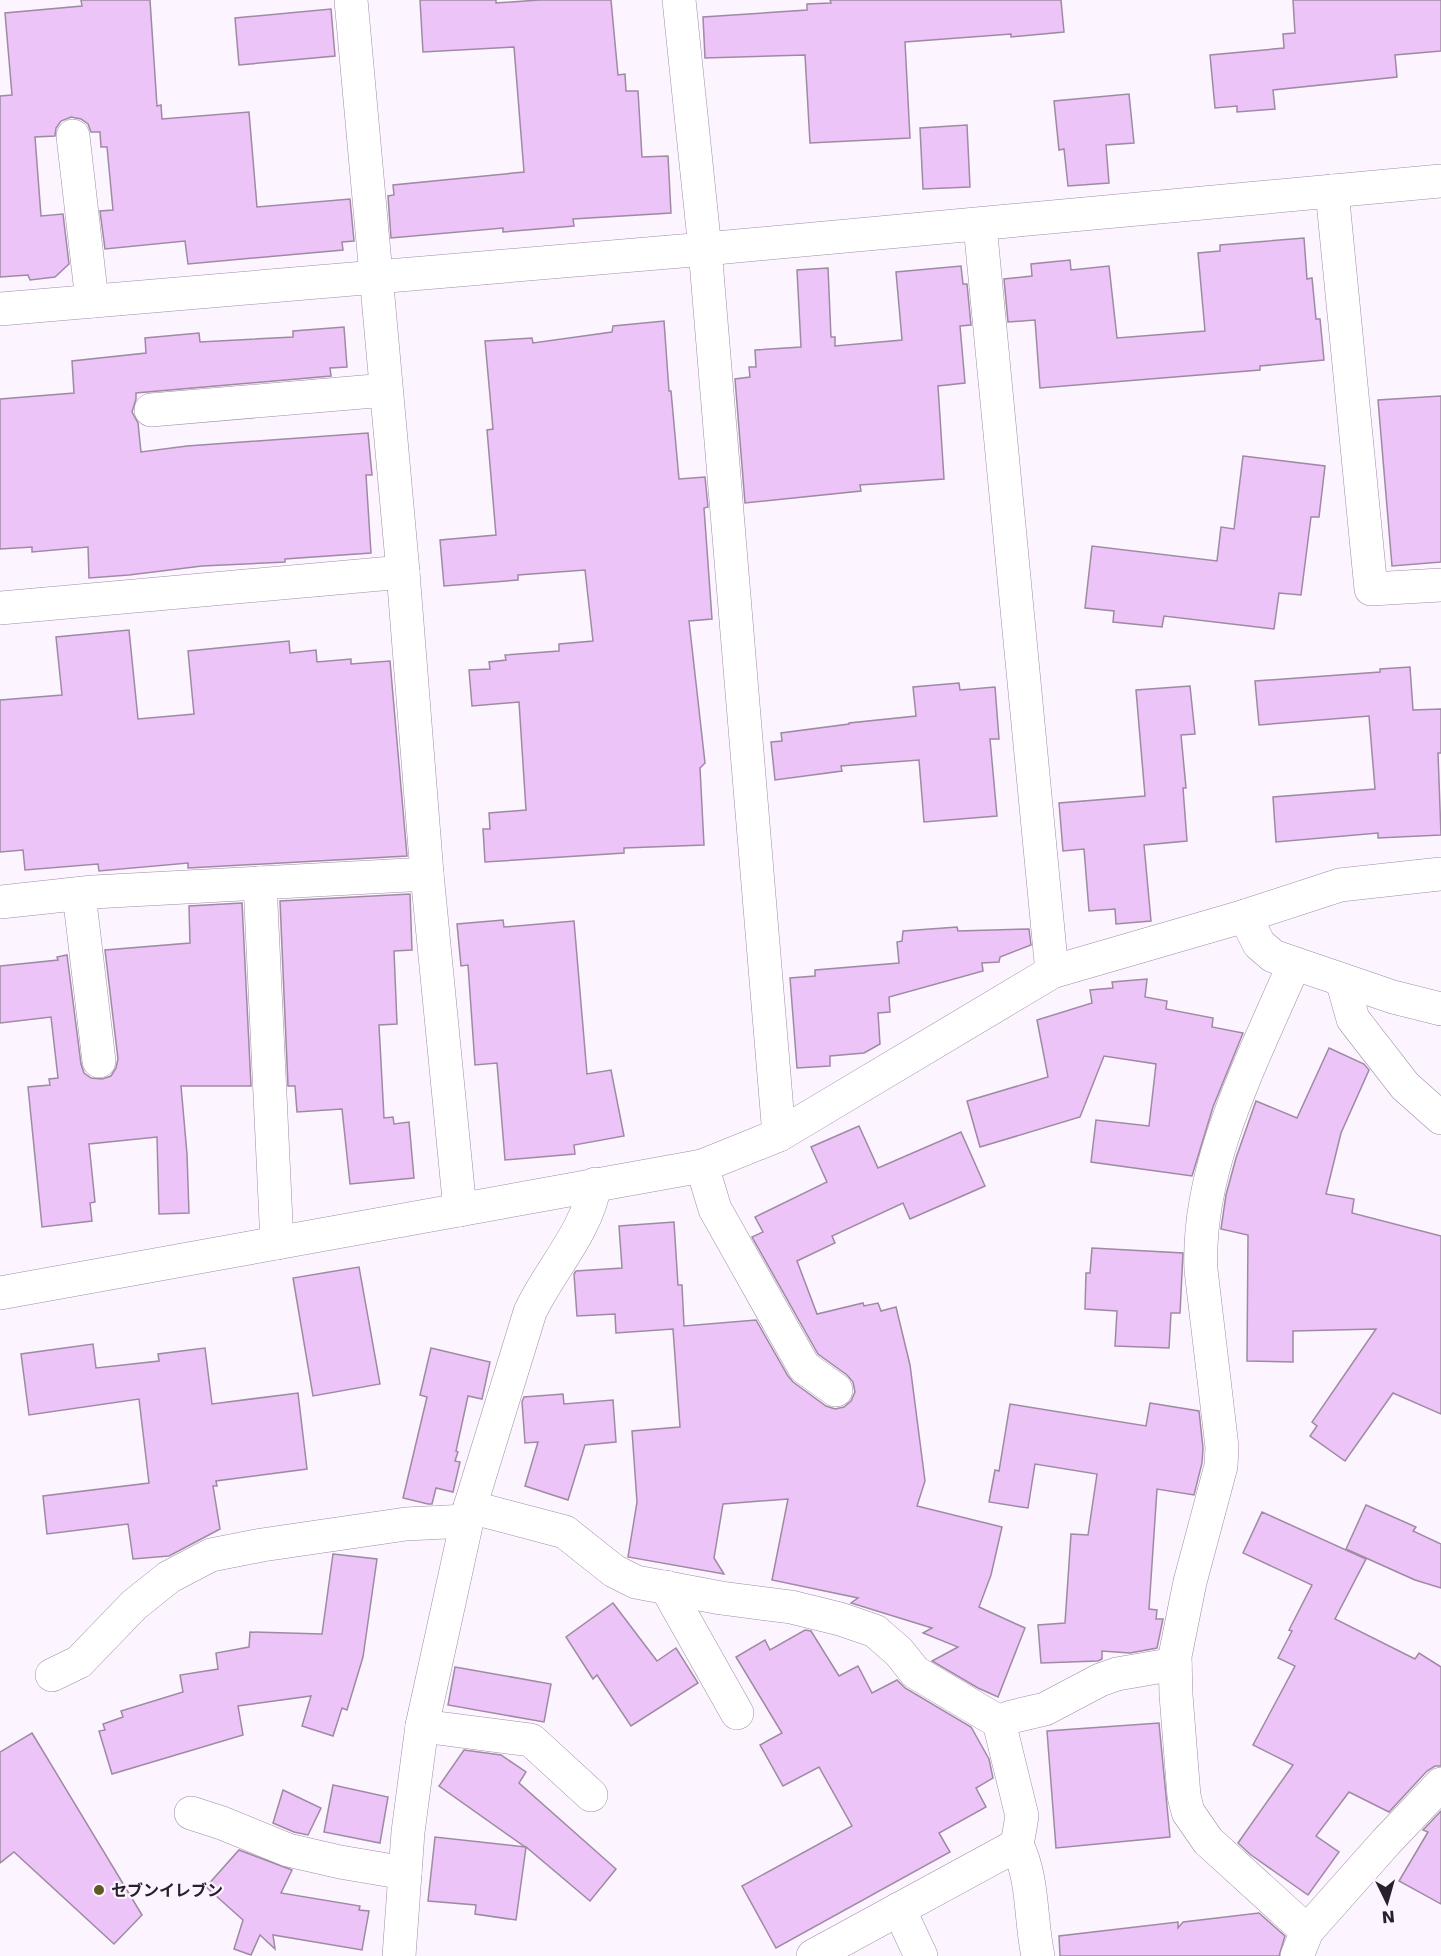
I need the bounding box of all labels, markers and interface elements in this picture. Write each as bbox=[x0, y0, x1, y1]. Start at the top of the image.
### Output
north arrow bbox=[1357, 1872, 1417, 1932]
place label: セブンイレブン bbox=[111, 1881, 223, 1900]
marker: セブンイレブン bbox=[92, 1883, 106, 1897]
text: N bbox=[1381, 1906, 1396, 1926]

